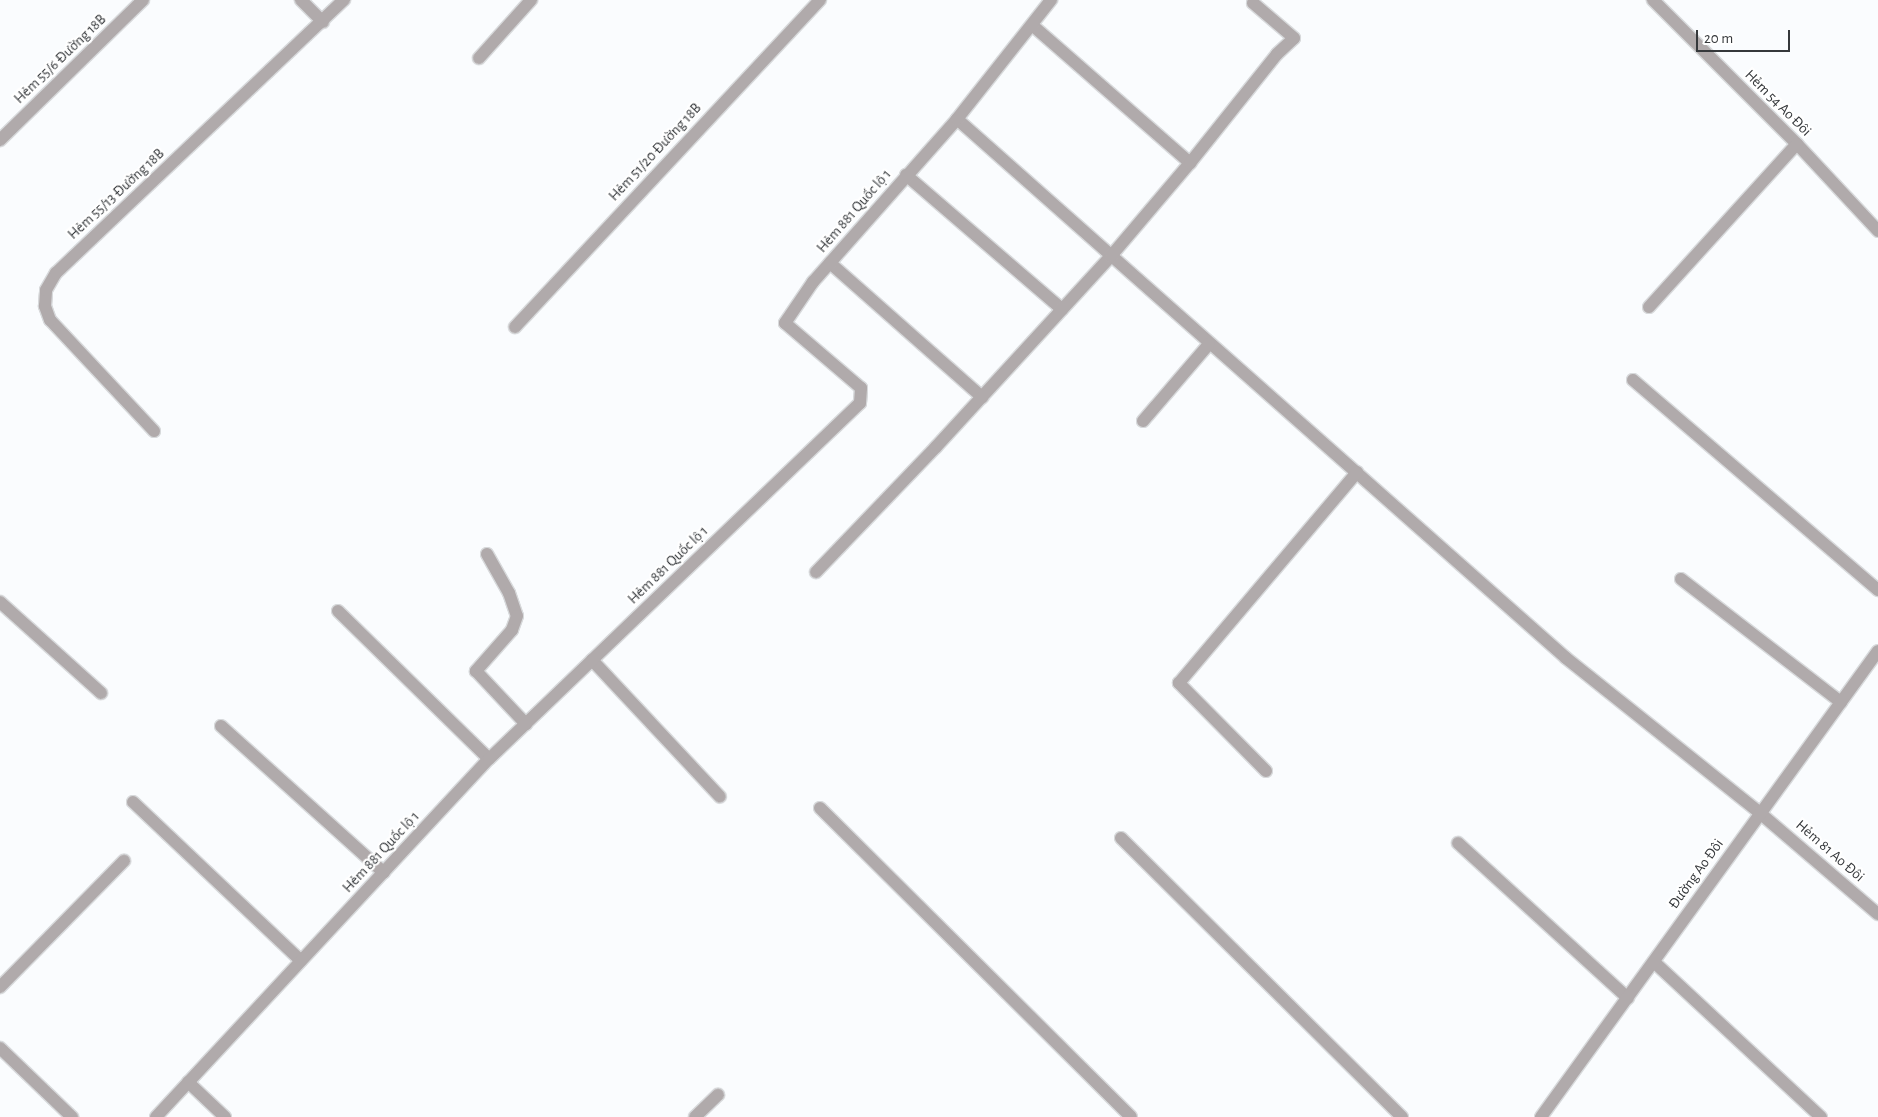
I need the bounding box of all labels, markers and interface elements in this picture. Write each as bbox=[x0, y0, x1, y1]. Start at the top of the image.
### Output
street label: Hẻm 55/6 Đường 18B bbox=[10, 11, 110, 107]
scale bar bbox=[1698, 20, 1792, 52]
text: 20 m bbox=[1704, 31, 1733, 46]
street label: Hẻm 54 Ao Đôi bbox=[1741, 66, 1815, 140]
street label: Hẻm 51/20 Đường 18B bbox=[605, 99, 705, 205]
street label: Hẻm 55/13 Đường 18B bbox=[64, 145, 168, 243]
street label: Hẻm 881 Quốc lộ 1 bbox=[813, 166, 895, 256]
street label: Hẻm 881 Quốc lộ 1 bbox=[624, 522, 712, 608]
street label: Hẻm 881 Quốc lộ 1 bbox=[339, 808, 423, 896]
street label: Hẻm 81 Ao Đôi bbox=[1792, 816, 1868, 886]
street label: Đường Ao Đôi bbox=[1665, 835, 1727, 913]

